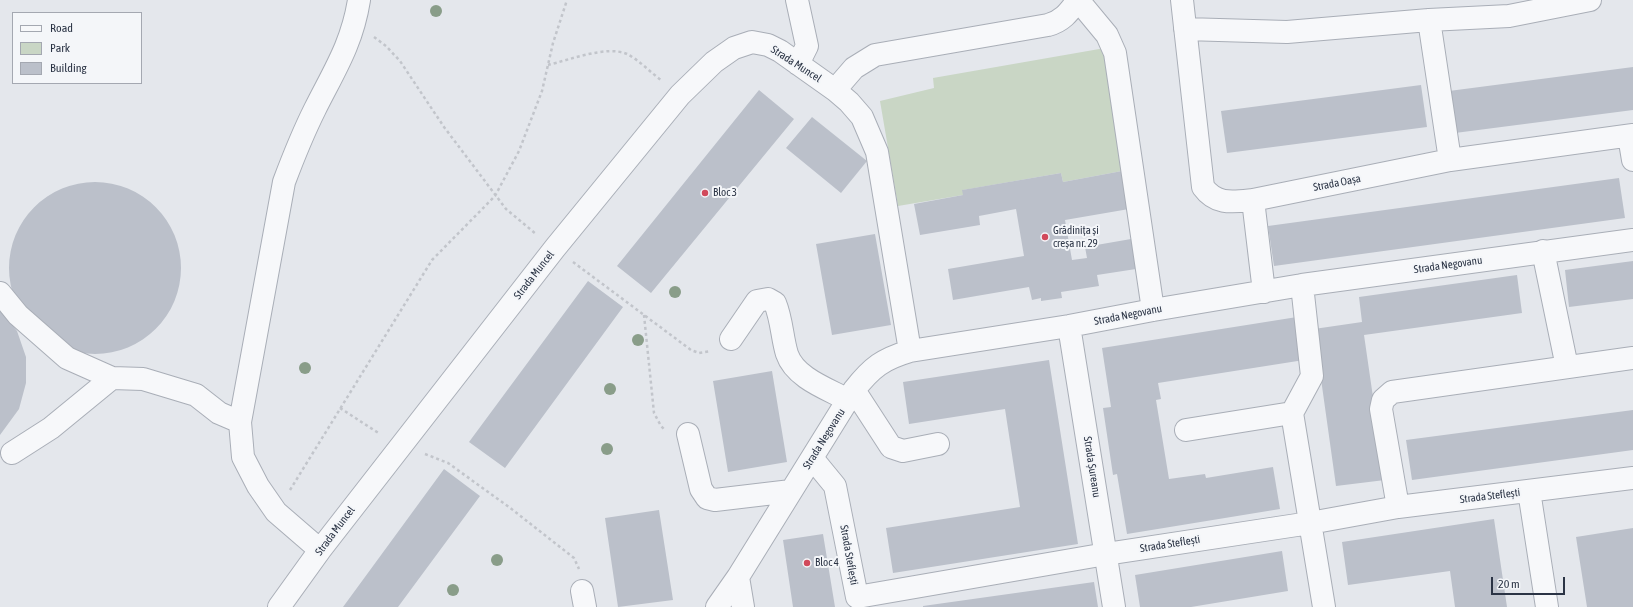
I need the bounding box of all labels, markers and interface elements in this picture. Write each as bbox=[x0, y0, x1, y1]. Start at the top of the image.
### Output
legend bbox=[12, 12, 142, 84]
text: Road bbox=[50, 21, 73, 35]
text: Park bbox=[50, 41, 70, 55]
street label: Strada Muncel bbox=[768, 43, 824, 85]
text: Building bbox=[50, 61, 87, 75]
street label: Strada Oașa bbox=[1312, 172, 1362, 194]
place label: Bloc 3 bbox=[713, 186, 737, 200]
marker: Bloc 3 bbox=[700, 188, 710, 198]
place label: Grădinița și creșa nr. 29 bbox=[1053, 224, 1099, 250]
marker: Grădinița și creșa nr. 29 bbox=[1040, 232, 1050, 242]
street label: Strada Muncel bbox=[511, 248, 557, 302]
street label: Strada Negovanu bbox=[1413, 254, 1483, 276]
street label: Strada Negovanu bbox=[1093, 302, 1163, 328]
street label: Strada Negovanu bbox=[800, 406, 848, 472]
street label: Strada Șureanu bbox=[1081, 435, 1103, 499]
street label: Strada Steflești bbox=[1459, 486, 1521, 506]
street label: Strada Muncel bbox=[312, 504, 358, 558]
street label: Strada Steflești bbox=[837, 524, 861, 586]
street label: Strada Steflești bbox=[1139, 533, 1201, 555]
place label: Bloc 4 bbox=[815, 556, 839, 570]
marker: Bloc 4 bbox=[802, 558, 812, 568]
scale bar bbox=[1493, 569, 1567, 595]
text: 20 m bbox=[1498, 577, 1520, 591]

